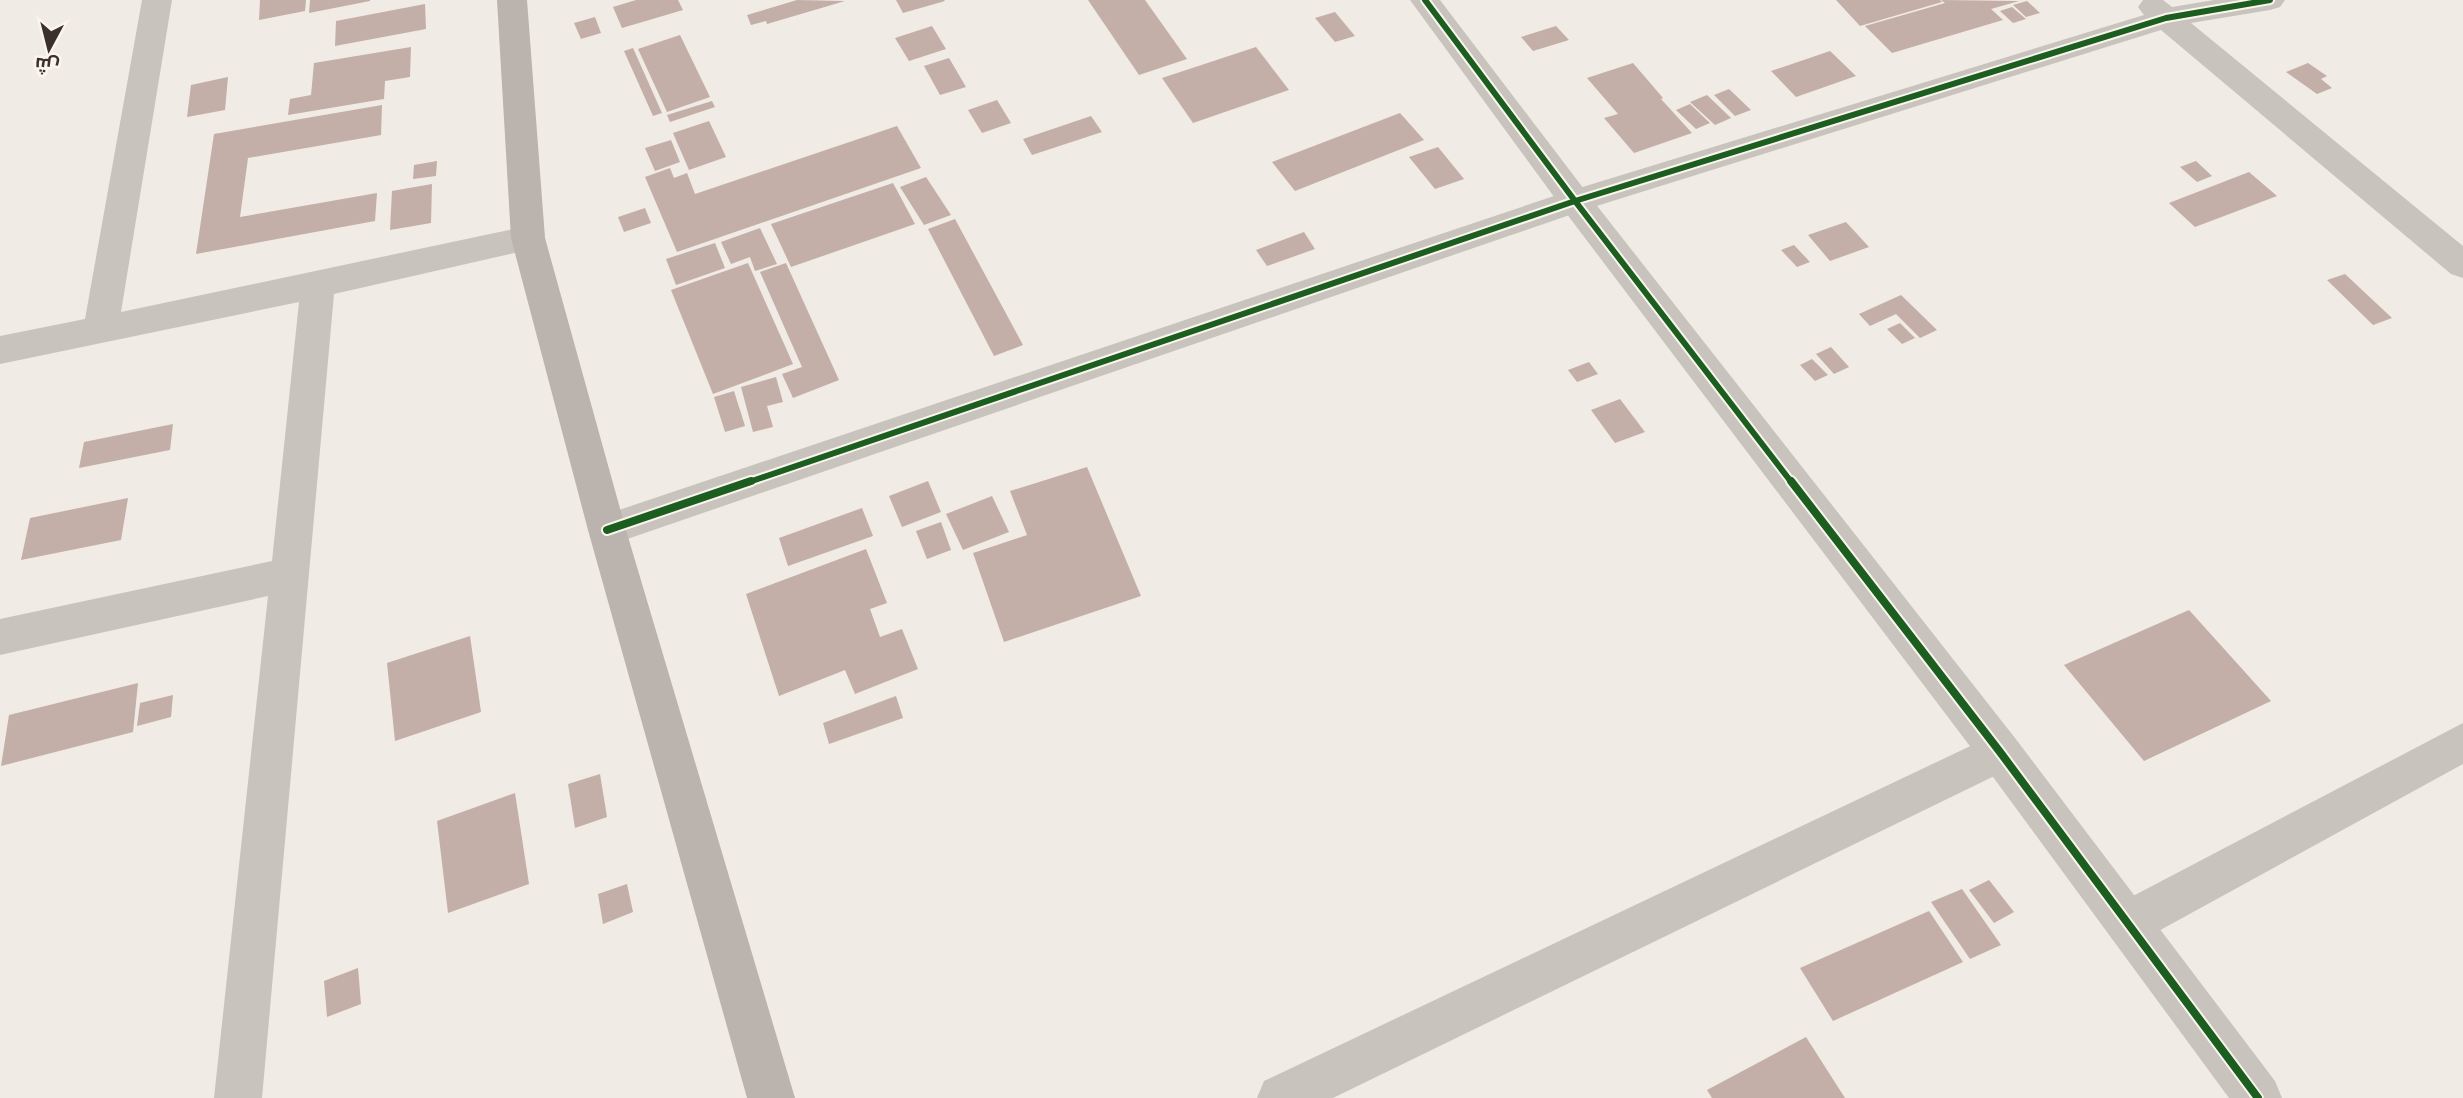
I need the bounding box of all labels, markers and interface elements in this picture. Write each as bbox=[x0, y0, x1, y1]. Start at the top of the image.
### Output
north arrow bbox=[14, 14, 84, 84]
text: ش bbox=[34, 52, 60, 76]

